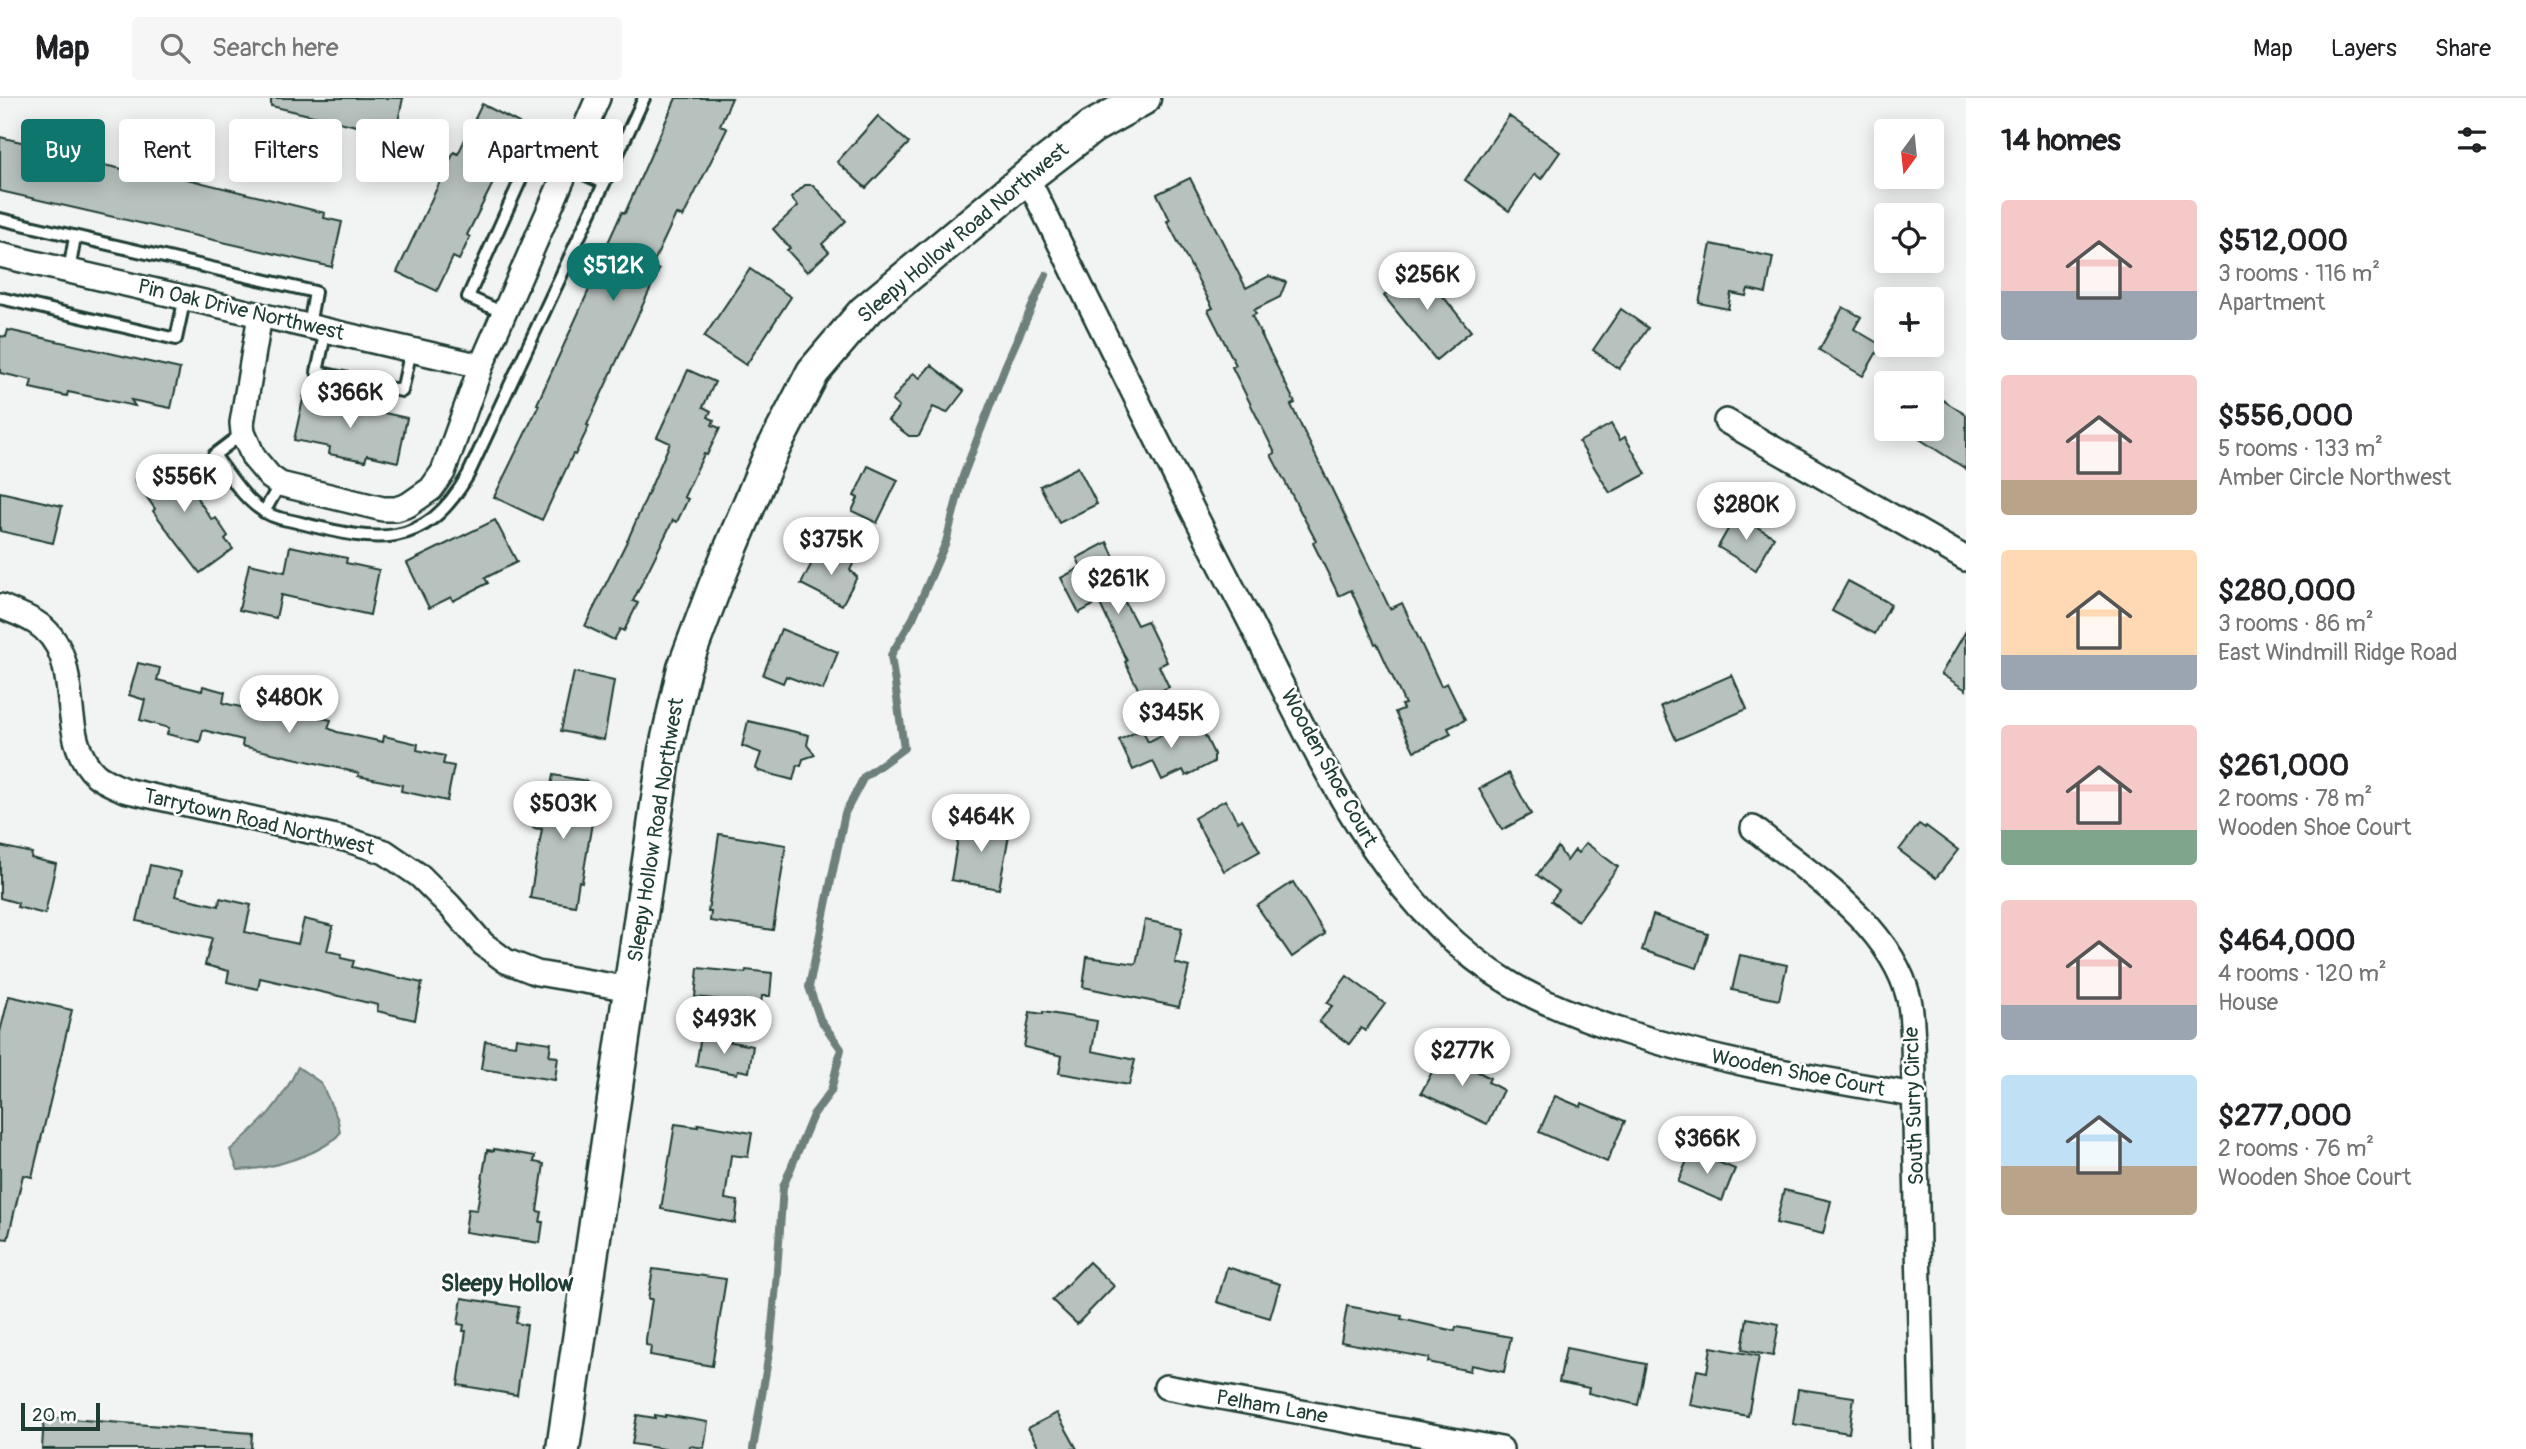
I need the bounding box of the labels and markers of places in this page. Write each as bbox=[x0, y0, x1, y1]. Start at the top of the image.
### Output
pin: $512K bbox=[564, 244, 662, 303]
pin: $256K bbox=[1378, 252, 1476, 312]
pin: $366K bbox=[301, 370, 399, 430]
pin: $556K bbox=[135, 454, 233, 514]
pin: $280K bbox=[1697, 482, 1795, 542]
pin: $375K bbox=[782, 518, 880, 577]
pin: $261K bbox=[1069, 556, 1167, 616]
pin: $480K bbox=[240, 676, 338, 735]
pin: $345K bbox=[1122, 690, 1220, 750]
pin: $503K bbox=[514, 782, 612, 841]
pin: $464K bbox=[932, 794, 1030, 854]
pin: $493K bbox=[675, 996, 773, 1056]
pin: $277K bbox=[1413, 1028, 1511, 1088]
pin: $366K bbox=[1658, 1116, 1756, 1176]

